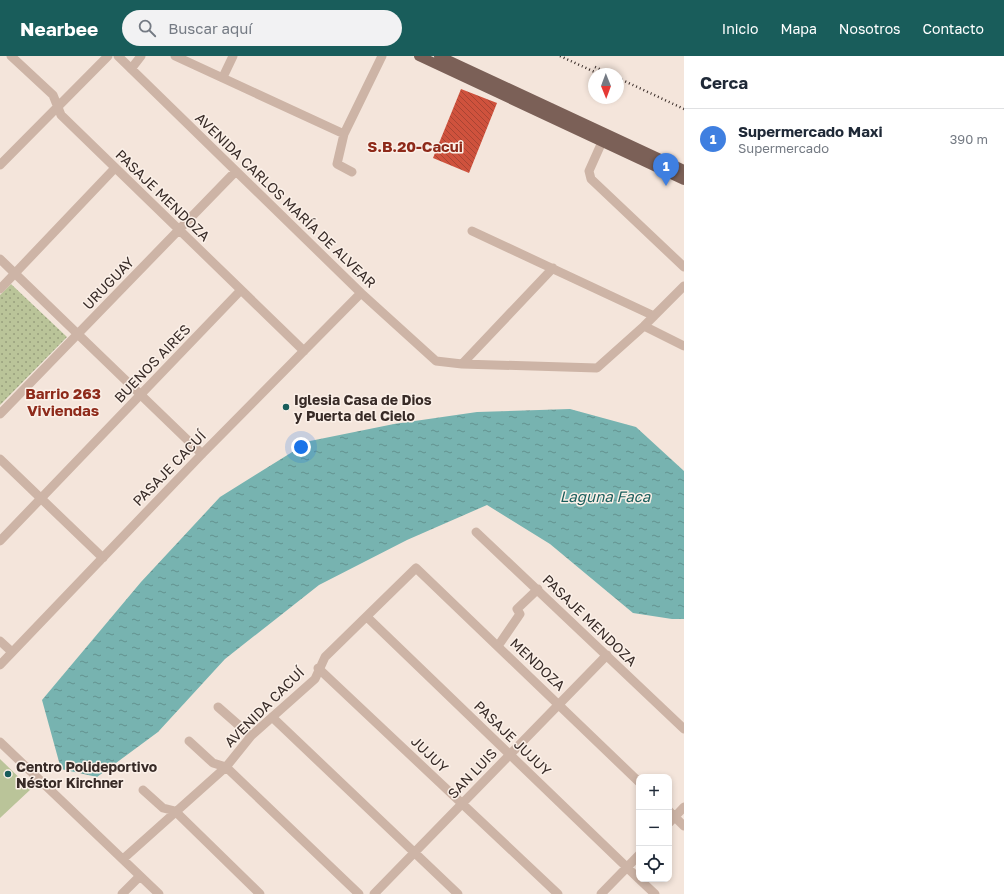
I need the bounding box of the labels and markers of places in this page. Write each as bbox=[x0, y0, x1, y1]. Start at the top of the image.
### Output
pin: 1 bbox=[653, 153, 679, 186]
place label: Iglesia Casa de Dios y Puerta del Cielo bbox=[294, 391, 432, 424]
marker: Iglesia Casa de Dios y Puerta del Cielo bbox=[281, 402, 291, 412]
place label: Centro Polideportivo Néstor Kirchner bbox=[16, 758, 157, 791]
marker: Centro Polideportivo Néstor Kirchner bbox=[3, 769, 13, 779]

